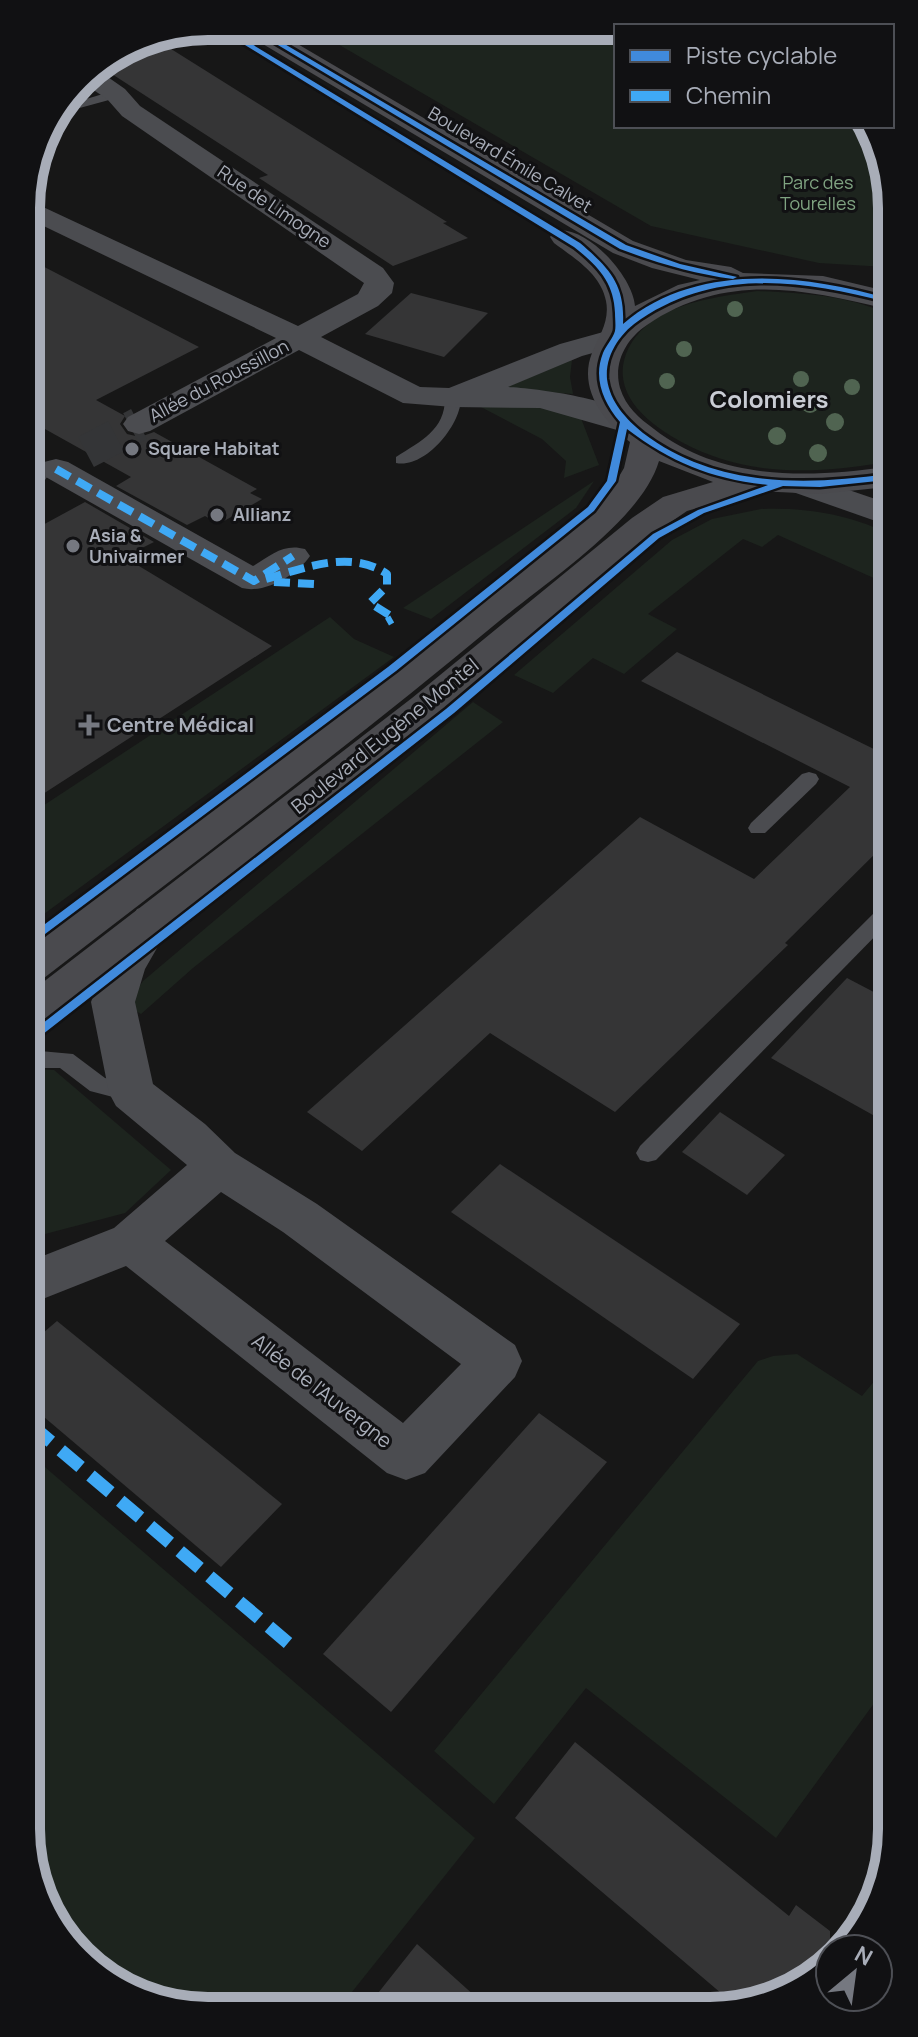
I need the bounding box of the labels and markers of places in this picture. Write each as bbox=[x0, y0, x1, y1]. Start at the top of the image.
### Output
place label: Square Habitat bbox=[148, 436, 279, 460]
marker: Square Habitat bbox=[123, 440, 141, 458]
place label: Allianz bbox=[233, 502, 291, 526]
marker: Allianz bbox=[208, 506, 226, 524]
place label: Asia & Univairmer bbox=[89, 523, 184, 568]
marker: Asia & Univairmer bbox=[64, 537, 82, 555]
place label: Centre Médical bbox=[107, 711, 254, 738]
marker: Centre Médical bbox=[78, 714, 100, 736]

